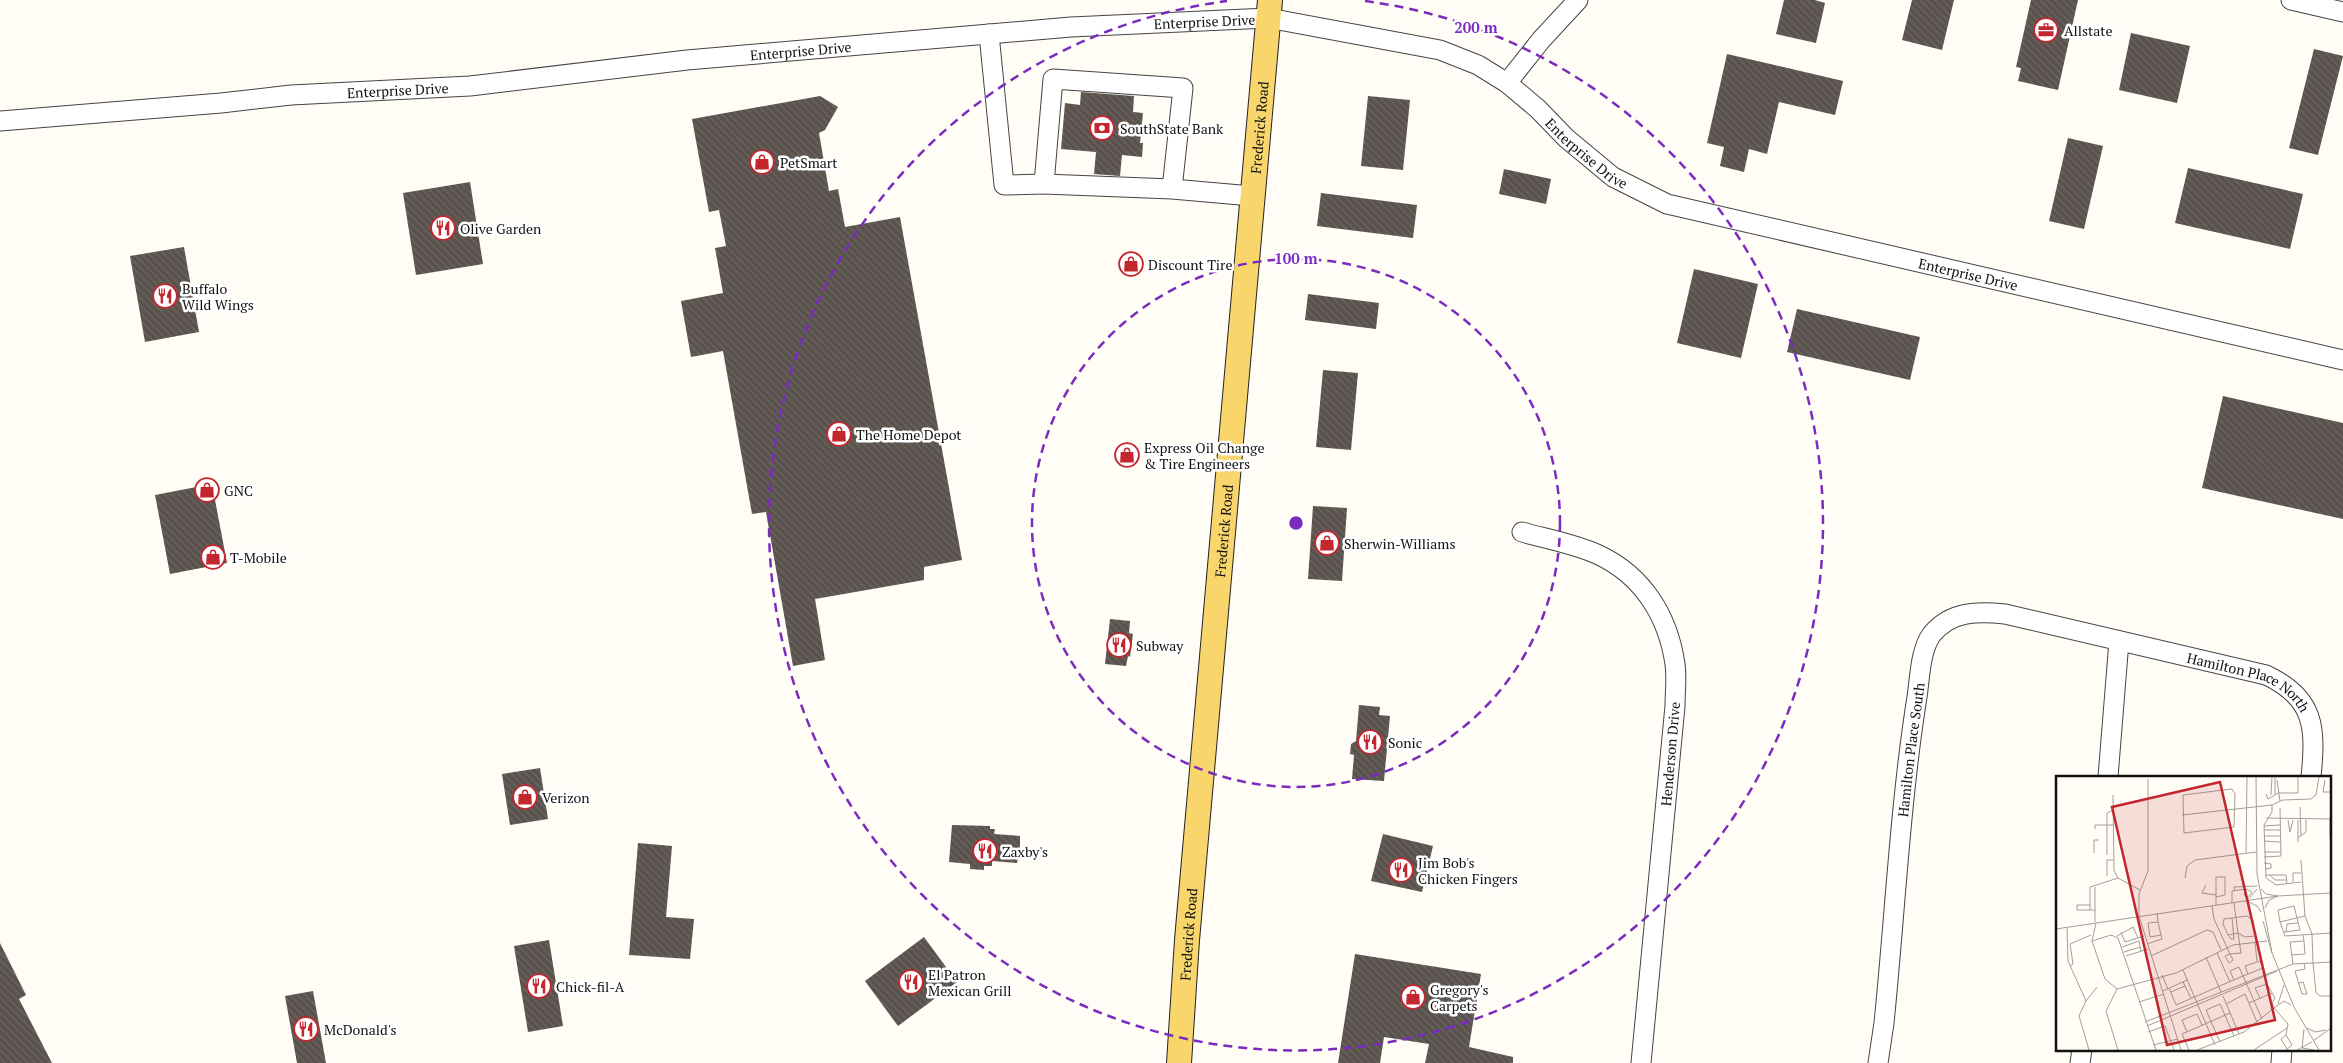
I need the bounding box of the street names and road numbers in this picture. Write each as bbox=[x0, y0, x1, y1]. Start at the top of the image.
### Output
street label: Enterprise Drive bbox=[1153, 9, 1256, 33]
street label: Enterprise Drive bbox=[749, 36, 852, 64]
street label: Enterprise Drive bbox=[346, 78, 449, 102]
street label: Frederick Road bbox=[1245, 80, 1272, 175]
street label: Enterprise Drive bbox=[1542, 113, 1631, 192]
street label: Enterprise Drive bbox=[1917, 253, 2020, 294]
street label: Frederick Road bbox=[1210, 484, 1237, 578]
street label: Hamilton Place North bbox=[2185, 647, 2315, 715]
street label: Hamilton Place South bbox=[1893, 682, 1928, 818]
street label: Henderson Drive bbox=[1656, 701, 1684, 807]
street label: Frederick Road bbox=[1175, 887, 1201, 981]

